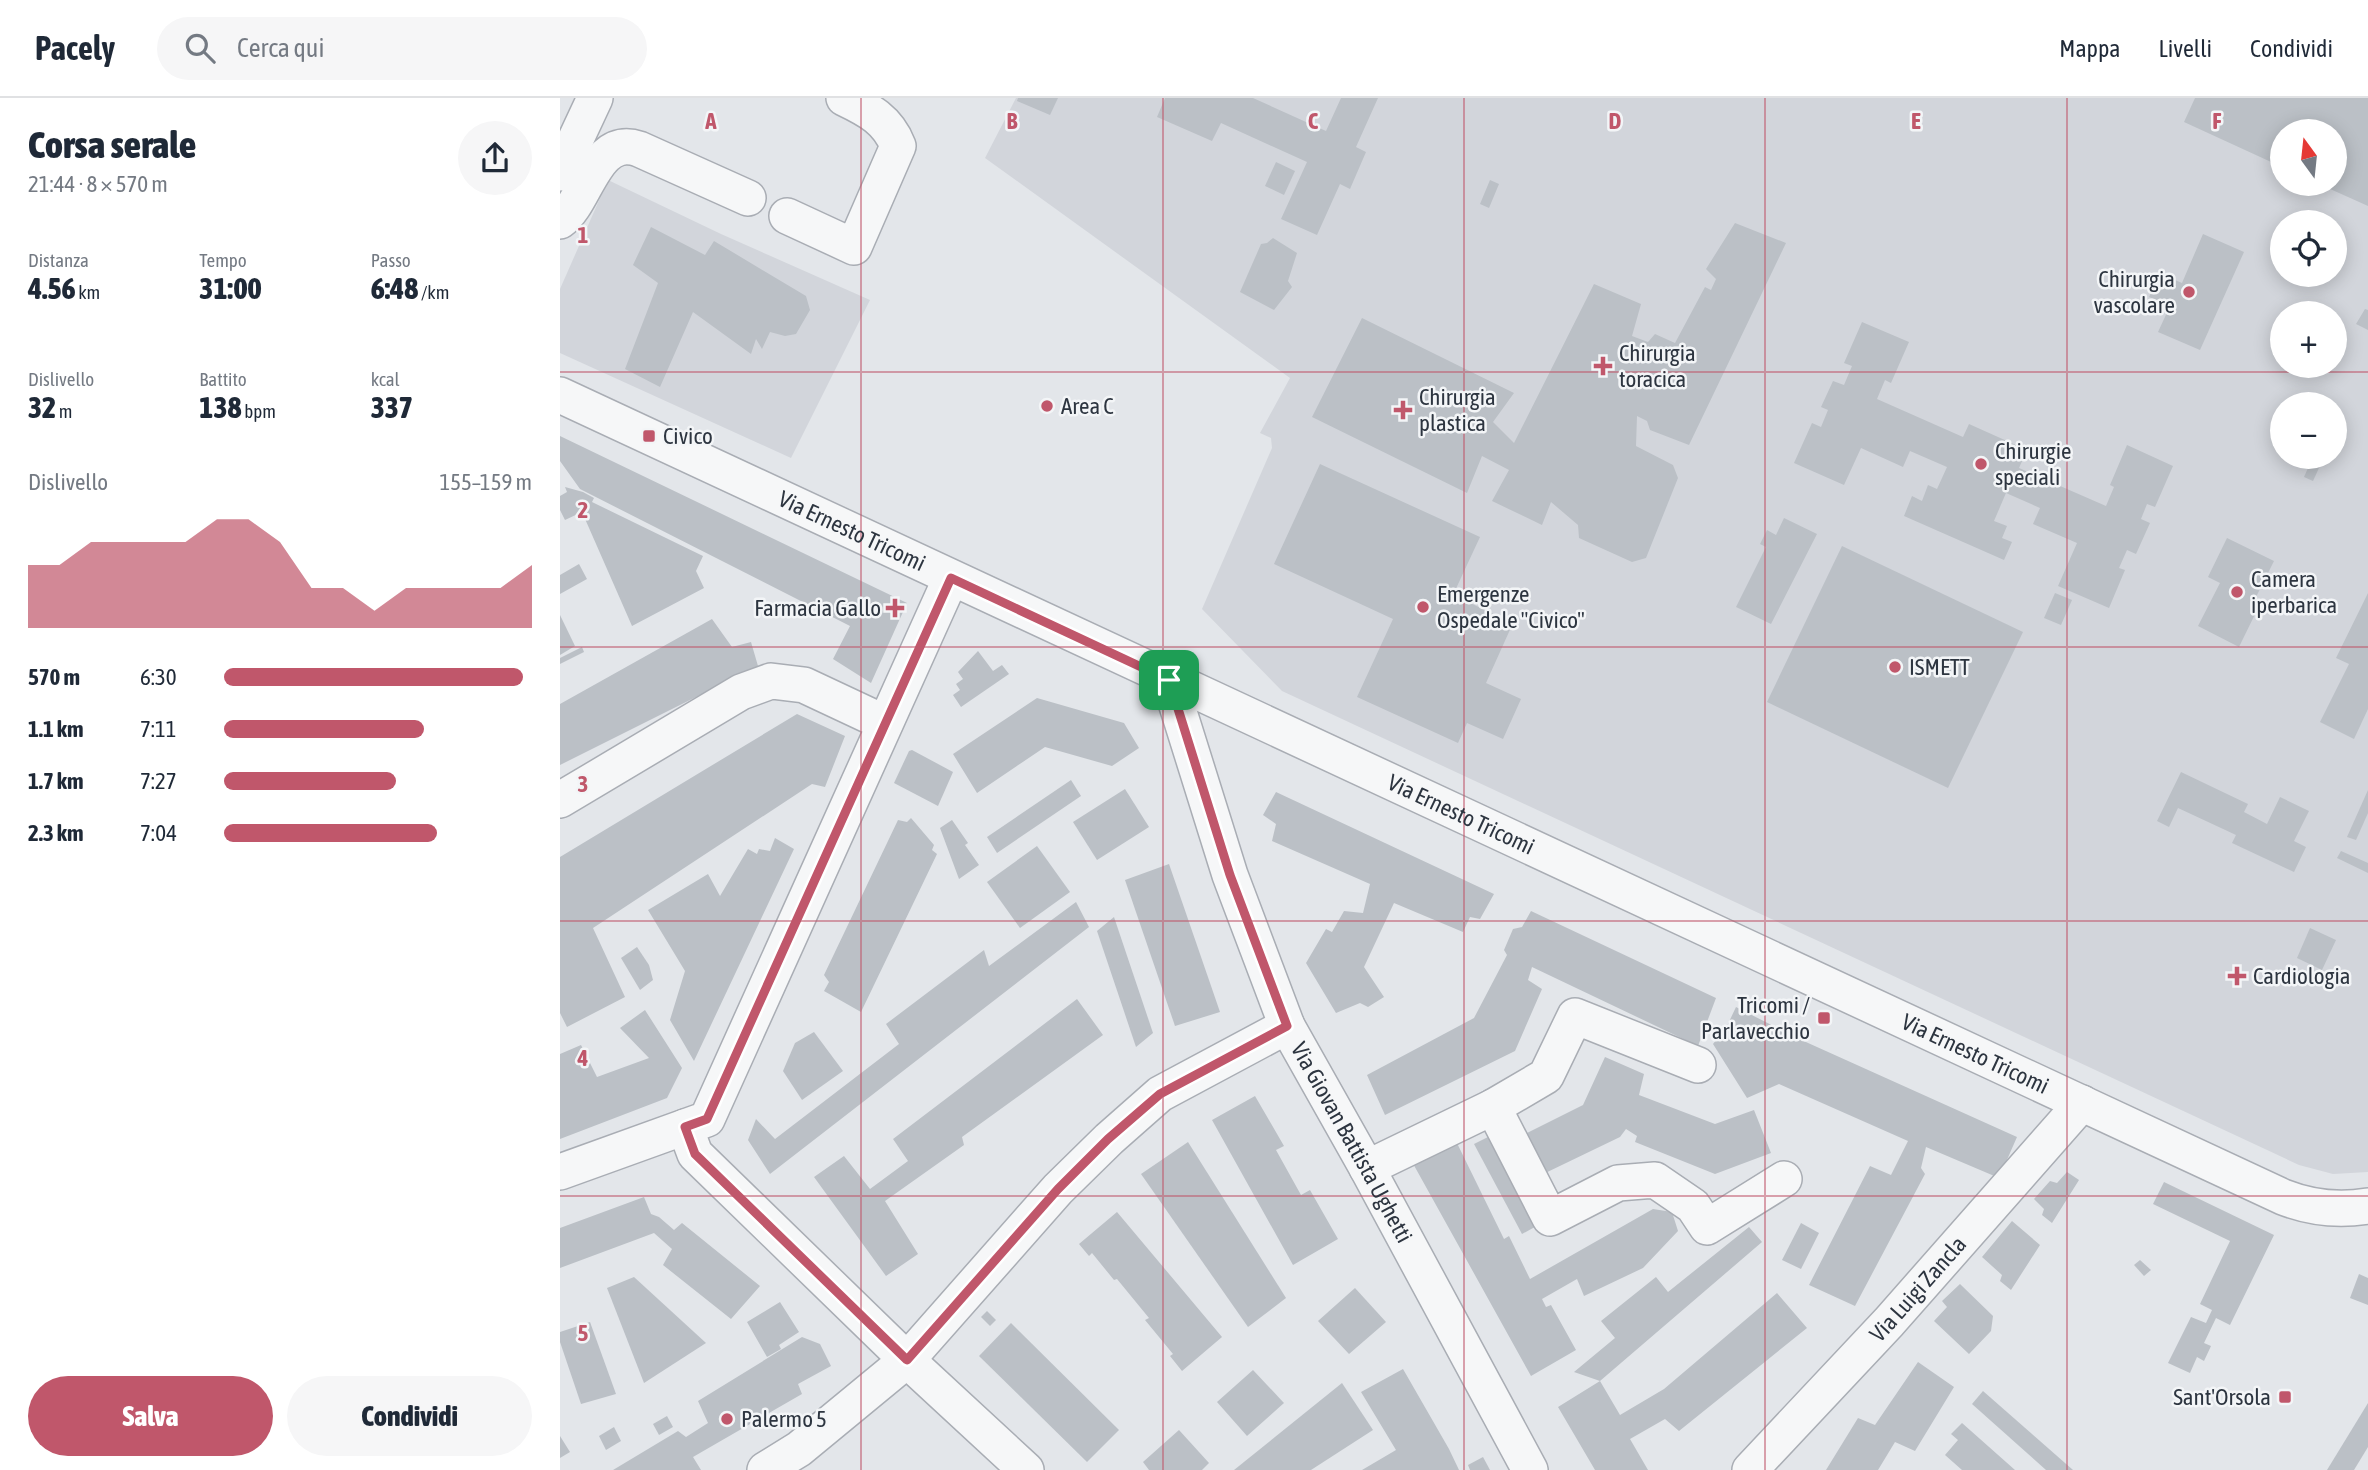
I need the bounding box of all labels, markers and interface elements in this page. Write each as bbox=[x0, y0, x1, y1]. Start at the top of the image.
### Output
search box bbox=[157, 17, 647, 80]
text: Pacely bbox=[35, 29, 115, 67]
icon: search bbox=[181, 29, 219, 67]
text: Cerca qui bbox=[237, 33, 324, 63]
text: Mappa bbox=[2059, 35, 2120, 62]
text: Livelli bbox=[2158, 35, 2212, 62]
text: Condividi bbox=[2250, 35, 2333, 62]
text: A bbox=[704, 108, 717, 134]
text: B bbox=[1007, 108, 1018, 134]
text: C bbox=[1308, 108, 1319, 134]
text: D bbox=[1609, 108, 1622, 134]
text: E bbox=[1911, 108, 1921, 134]
text: F bbox=[2212, 108, 2222, 134]
north arrow bbox=[2270, 119, 2347, 196]
map controls bbox=[2270, 119, 2347, 469]
button: share bbox=[458, 121, 532, 195]
text: Corsa serale bbox=[28, 123, 196, 166]
text: 21:44 · 8 × 570 m bbox=[28, 171, 168, 197]
button: locate bbox=[2270, 210, 2347, 287]
text: 1 bbox=[578, 222, 589, 248]
text: Distanza bbox=[28, 249, 89, 271]
text: Tempo bbox=[199, 249, 247, 271]
text: Passo bbox=[371, 249, 411, 271]
place label: Chirurgia vascolare bbox=[2094, 266, 2175, 318]
text: 4.56 bbox=[28, 271, 76, 305]
text: 31:00 bbox=[199, 271, 262, 305]
text: 6:48 bbox=[371, 271, 418, 305]
text: km bbox=[76, 281, 100, 303]
text: /km bbox=[418, 281, 449, 303]
marker: Chirurgia vascolare bbox=[2181, 284, 2197, 300]
button: + bbox=[2270, 301, 2347, 378]
place label: Chirurgia toracica bbox=[1619, 340, 1696, 392]
marker: Chirurgia toracica bbox=[1593, 356, 1613, 376]
text: Dislivello bbox=[28, 368, 94, 390]
text: Battito bbox=[199, 368, 247, 390]
text: kcal bbox=[371, 368, 400, 390]
place label: Chirurgia plastica bbox=[1419, 384, 1496, 436]
text: 32 bbox=[28, 390, 56, 424]
text: 138 bbox=[199, 390, 242, 424]
text: 337 bbox=[371, 390, 413, 424]
button: − bbox=[2270, 392, 2347, 469]
place label: Area C bbox=[1061, 393, 1114, 419]
marker: Area C bbox=[1039, 398, 1055, 414]
text: m bbox=[56, 400, 73, 422]
text: bpm bbox=[242, 400, 276, 422]
marker: Chirurgia plastica bbox=[1393, 400, 1413, 420]
place label: Civico bbox=[663, 423, 713, 449]
marker: Civico bbox=[641, 428, 657, 444]
place label: Chirurgie speciali bbox=[1995, 438, 2071, 490]
marker: Chirurgie speciali bbox=[1973, 456, 1989, 472]
text: Dislivello bbox=[28, 469, 108, 495]
text: 155–159 m bbox=[439, 469, 532, 495]
street label: Via Ernesto Tricomi bbox=[774, 486, 930, 576]
text: 2 bbox=[578, 497, 588, 523]
place label: Camera iperbarica bbox=[2251, 566, 2337, 618]
place label: Emergenze Ospedale "Civico" bbox=[1437, 581, 1585, 633]
marker: Camera iperbarica bbox=[2229, 584, 2245, 600]
place label: Farmacia Gallo bbox=[754, 595, 881, 621]
marker: Emergenze Ospedale "Civico" bbox=[1415, 599, 1431, 615]
marker: Farmacia Gallo bbox=[887, 600, 903, 616]
pin bbox=[1139, 650, 1199, 710]
place label: ISMETT bbox=[1909, 654, 1970, 680]
marker: ISMETT bbox=[1887, 659, 1903, 675]
icon: arrive bbox=[1150, 661, 1188, 699]
text: 570 m bbox=[28, 664, 80, 690]
text: 6:30 bbox=[140, 664, 177, 690]
text: 1.1 km bbox=[28, 716, 84, 742]
text: 7:11 bbox=[140, 716, 177, 742]
text: 1.7 km bbox=[28, 768, 84, 794]
text: 7:27 bbox=[140, 768, 177, 794]
street label: Via Ernesto Tricomi bbox=[1384, 769, 1539, 860]
text: 3 bbox=[578, 771, 588, 797]
text: 2.3 km bbox=[28, 820, 84, 846]
text: 7:04 bbox=[140, 820, 177, 846]
place label: Cardiologia bbox=[2253, 963, 2350, 989]
marker: Cardiologia bbox=[2227, 966, 2247, 986]
place label: Tricomi / Parlavecchio bbox=[1701, 992, 1810, 1044]
street label: Via Ernesto Tricomi bbox=[1898, 1008, 2053, 1099]
marker: Tricomi / Parlavecchio bbox=[1816, 1010, 1832, 1026]
street label: Via Giovan Battista Ughetti bbox=[1286, 1038, 1418, 1247]
text: 4 bbox=[577, 1045, 589, 1071]
street label: Via Luigi Zancla bbox=[1865, 1231, 1971, 1347]
text: 5 bbox=[578, 1320, 589, 1346]
button: Salva bbox=[28, 1376, 273, 1456]
button: Condividi bbox=[287, 1376, 532, 1456]
place label: Sant'Orsola bbox=[2173, 1384, 2271, 1410]
marker: Sant'Orsola bbox=[2277, 1389, 2293, 1405]
place label: Palermo 5 bbox=[741, 1406, 827, 1432]
marker: Palermo 5 bbox=[719, 1411, 735, 1427]

